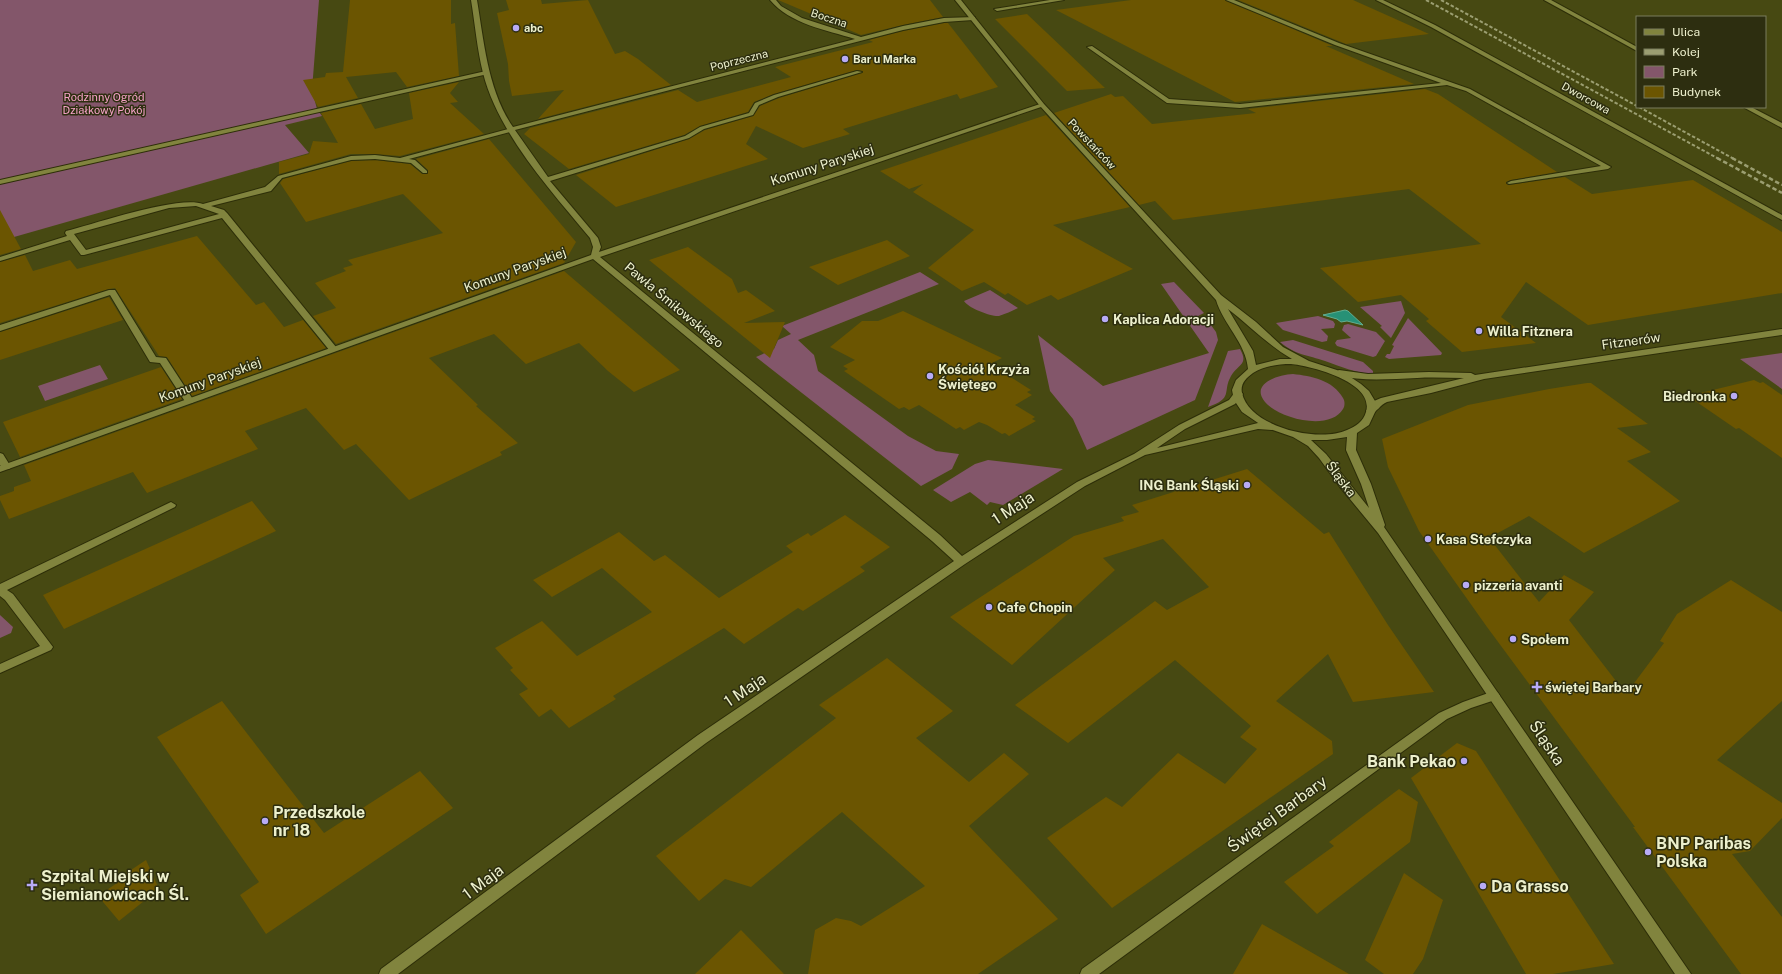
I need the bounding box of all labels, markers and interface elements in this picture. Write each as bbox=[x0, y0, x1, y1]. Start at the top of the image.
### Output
street label: Boczna bbox=[809, 7, 849, 29]
legend bbox=[1636, 16, 1766, 108]
place label: abc bbox=[524, 22, 543, 34]
marker: abc bbox=[511, 23, 521, 33]
text: Ulica bbox=[1672, 25, 1700, 39]
text: Kolej bbox=[1672, 45, 1700, 59]
street label: Poprzeczna bbox=[709, 47, 769, 73]
place label: Bar u Marka bbox=[853, 53, 916, 65]
marker: Bar u Marka bbox=[840, 54, 850, 64]
text: Park bbox=[1672, 65, 1698, 79]
street label: Dworcowa bbox=[1560, 80, 1612, 116]
text: Budynek bbox=[1672, 85, 1721, 99]
park label: Rodzinny Ogród Działkowy Pokój bbox=[63, 91, 146, 116]
street label: Powstańców bbox=[1066, 116, 1119, 172]
street label: Komuny Paryskiej bbox=[769, 141, 875, 189]
street label: Komuny Paryskiej bbox=[462, 245, 568, 295]
street label: Pawła Śmiłowskiego bbox=[622, 258, 727, 351]
place label: Kaplica Adoracji bbox=[1113, 312, 1214, 327]
marker: Kaplica Adoracji bbox=[1100, 314, 1110, 324]
place label: Willa Fitznera bbox=[1487, 324, 1573, 339]
marker: Willa Fitznera bbox=[1474, 326, 1484, 336]
street label: Fitznerów bbox=[1601, 329, 1661, 353]
street label: Komuny Paryskiej bbox=[157, 355, 263, 405]
place label: Kościół Krzyża Świętego bbox=[938, 362, 1030, 392]
marker: Kościół Krzyża Świętego bbox=[925, 371, 935, 381]
place label: Biedronka bbox=[1663, 389, 1726, 404]
marker: Biedronka bbox=[1729, 391, 1739, 401]
street label: Śląska bbox=[1323, 458, 1360, 500]
place label: ING Bank Śląski bbox=[1139, 477, 1239, 493]
marker: ING Bank Śląski bbox=[1242, 480, 1252, 490]
street label: 1 Maja bbox=[988, 487, 1038, 529]
place label: Kasa Stefczyka bbox=[1436, 532, 1532, 547]
marker: Kasa Stefczyka bbox=[1423, 534, 1433, 544]
place label: pizzeria avanti bbox=[1474, 578, 1562, 593]
marker: pizzeria avanti bbox=[1461, 580, 1471, 590]
place label: Cafe Chopin bbox=[997, 600, 1073, 615]
marker: Cafe Chopin bbox=[984, 602, 994, 612]
place label: Społem bbox=[1521, 632, 1569, 647]
marker: Społem bbox=[1508, 634, 1518, 644]
street label: 1 Maja bbox=[720, 669, 770, 711]
place label: świętej Barbary bbox=[1545, 680, 1643, 695]
marker: świętej Barbary bbox=[1532, 682, 1542, 692]
street label: Śląska bbox=[1525, 716, 1570, 769]
place label: Bank Pekao bbox=[1367, 752, 1456, 771]
marker: Bank Pekao bbox=[1459, 756, 1469, 766]
street label: Świętej Barbary bbox=[1223, 770, 1331, 856]
place label: Przedszkole nr 18 bbox=[273, 803, 365, 840]
marker: Przedszkole nr 18 bbox=[260, 816, 270, 826]
place label: BNP Paribas Polska bbox=[1656, 834, 1751, 871]
marker: BNP Paribas Polska bbox=[1643, 847, 1653, 857]
street label: 1 Maja bbox=[459, 860, 507, 904]
place label: Szpital Miejski w Siemianowicach Śl. bbox=[41, 867, 189, 904]
place label: Da Grasso bbox=[1491, 877, 1569, 896]
marker: Szpital Miejski w Siemianowicach Śl. bbox=[26, 879, 38, 891]
marker: Da Grasso bbox=[1478, 881, 1488, 891]

